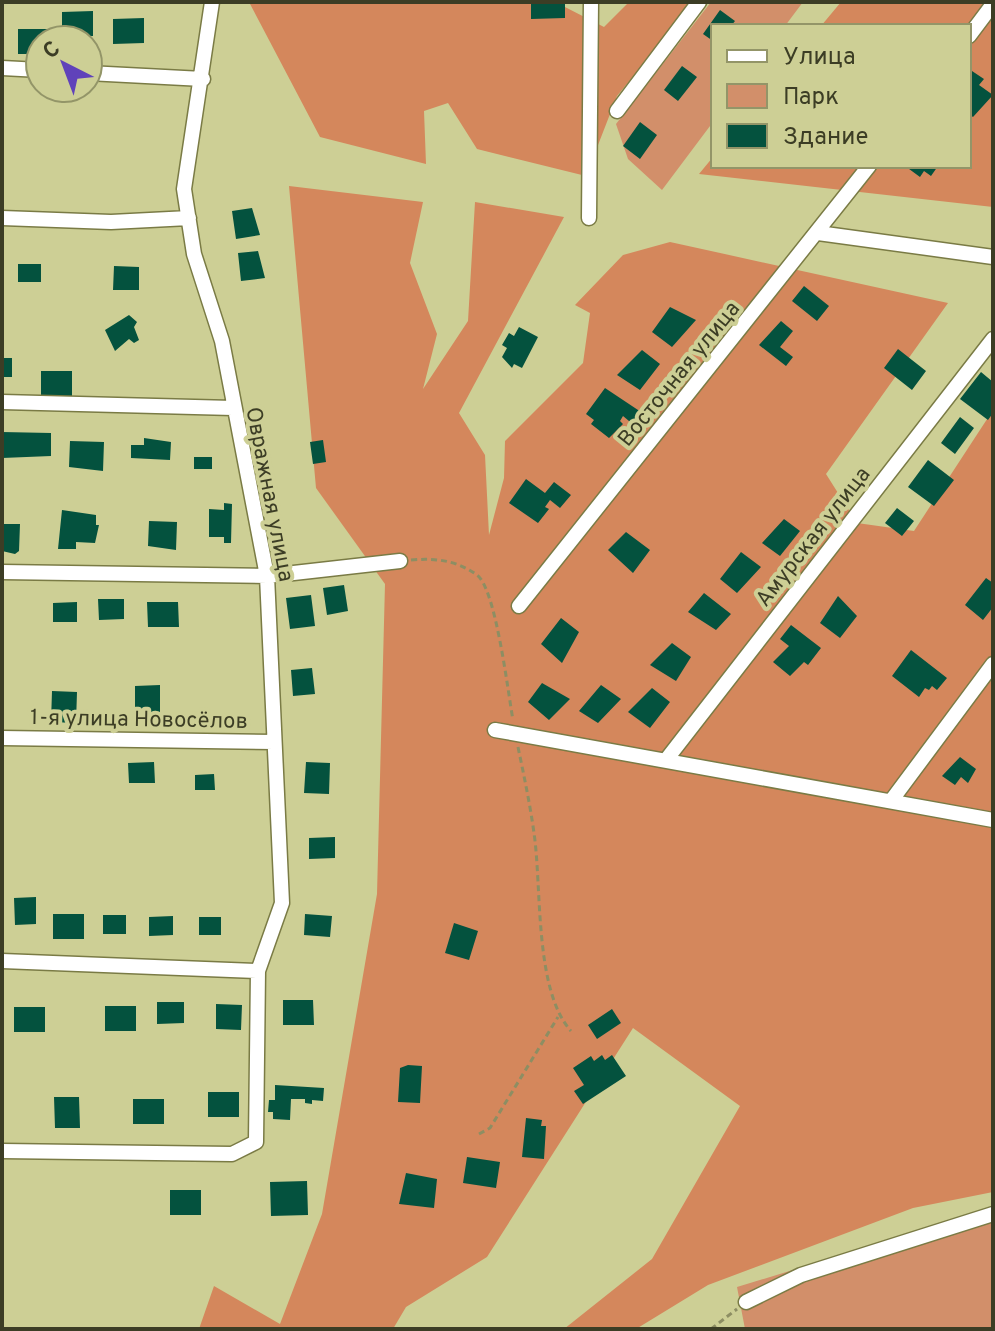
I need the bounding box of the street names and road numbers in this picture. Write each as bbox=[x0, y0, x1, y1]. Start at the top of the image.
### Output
street label: Восточная улица bbox=[613, 296, 747, 453]
street label: Овражная улица bbox=[238, 405, 299, 584]
street label: Амурская улица bbox=[751, 462, 877, 613]
street label: 1-я улица Новосёлов bbox=[30, 705, 248, 736]

